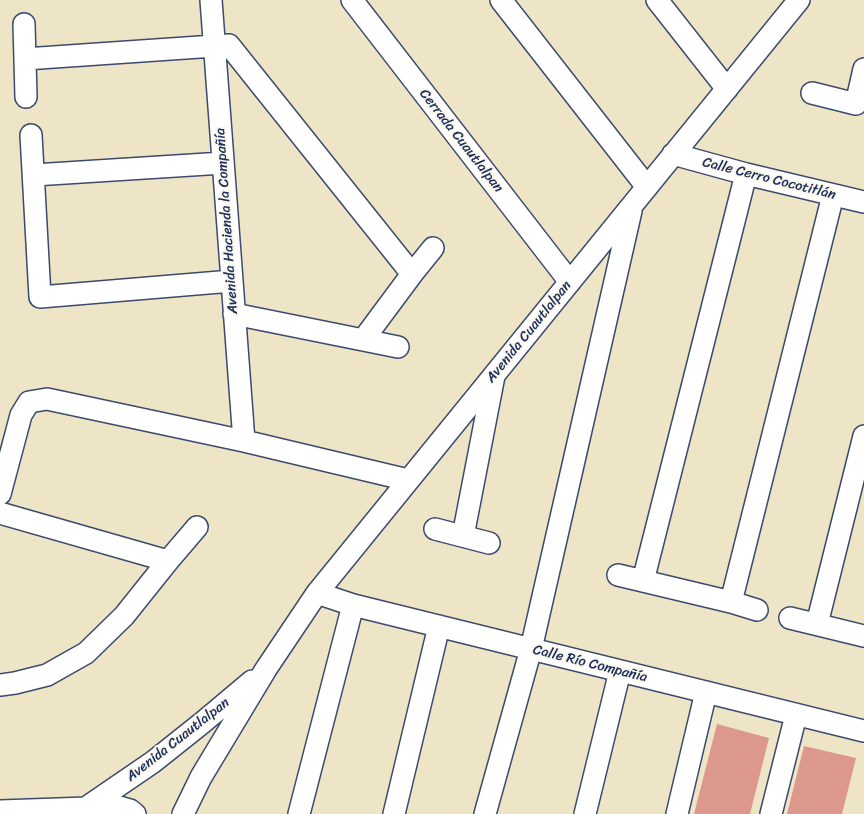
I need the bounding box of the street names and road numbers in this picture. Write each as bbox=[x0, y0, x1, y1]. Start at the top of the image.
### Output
street label: Cerrada Cuautlalpan bbox=[415, 86, 507, 196]
street label: Avenida Hacienda la Compañía bbox=[212, 127, 242, 315]
street label: Calle Cerro Cocotitlán bbox=[701, 154, 837, 204]
street label: Avenida Cuautlalpan bbox=[483, 278, 575, 386]
street label: Calle Río Compañía bbox=[531, 642, 649, 686]
street label: Avenida Cuautlalpan bbox=[123, 695, 233, 785]

